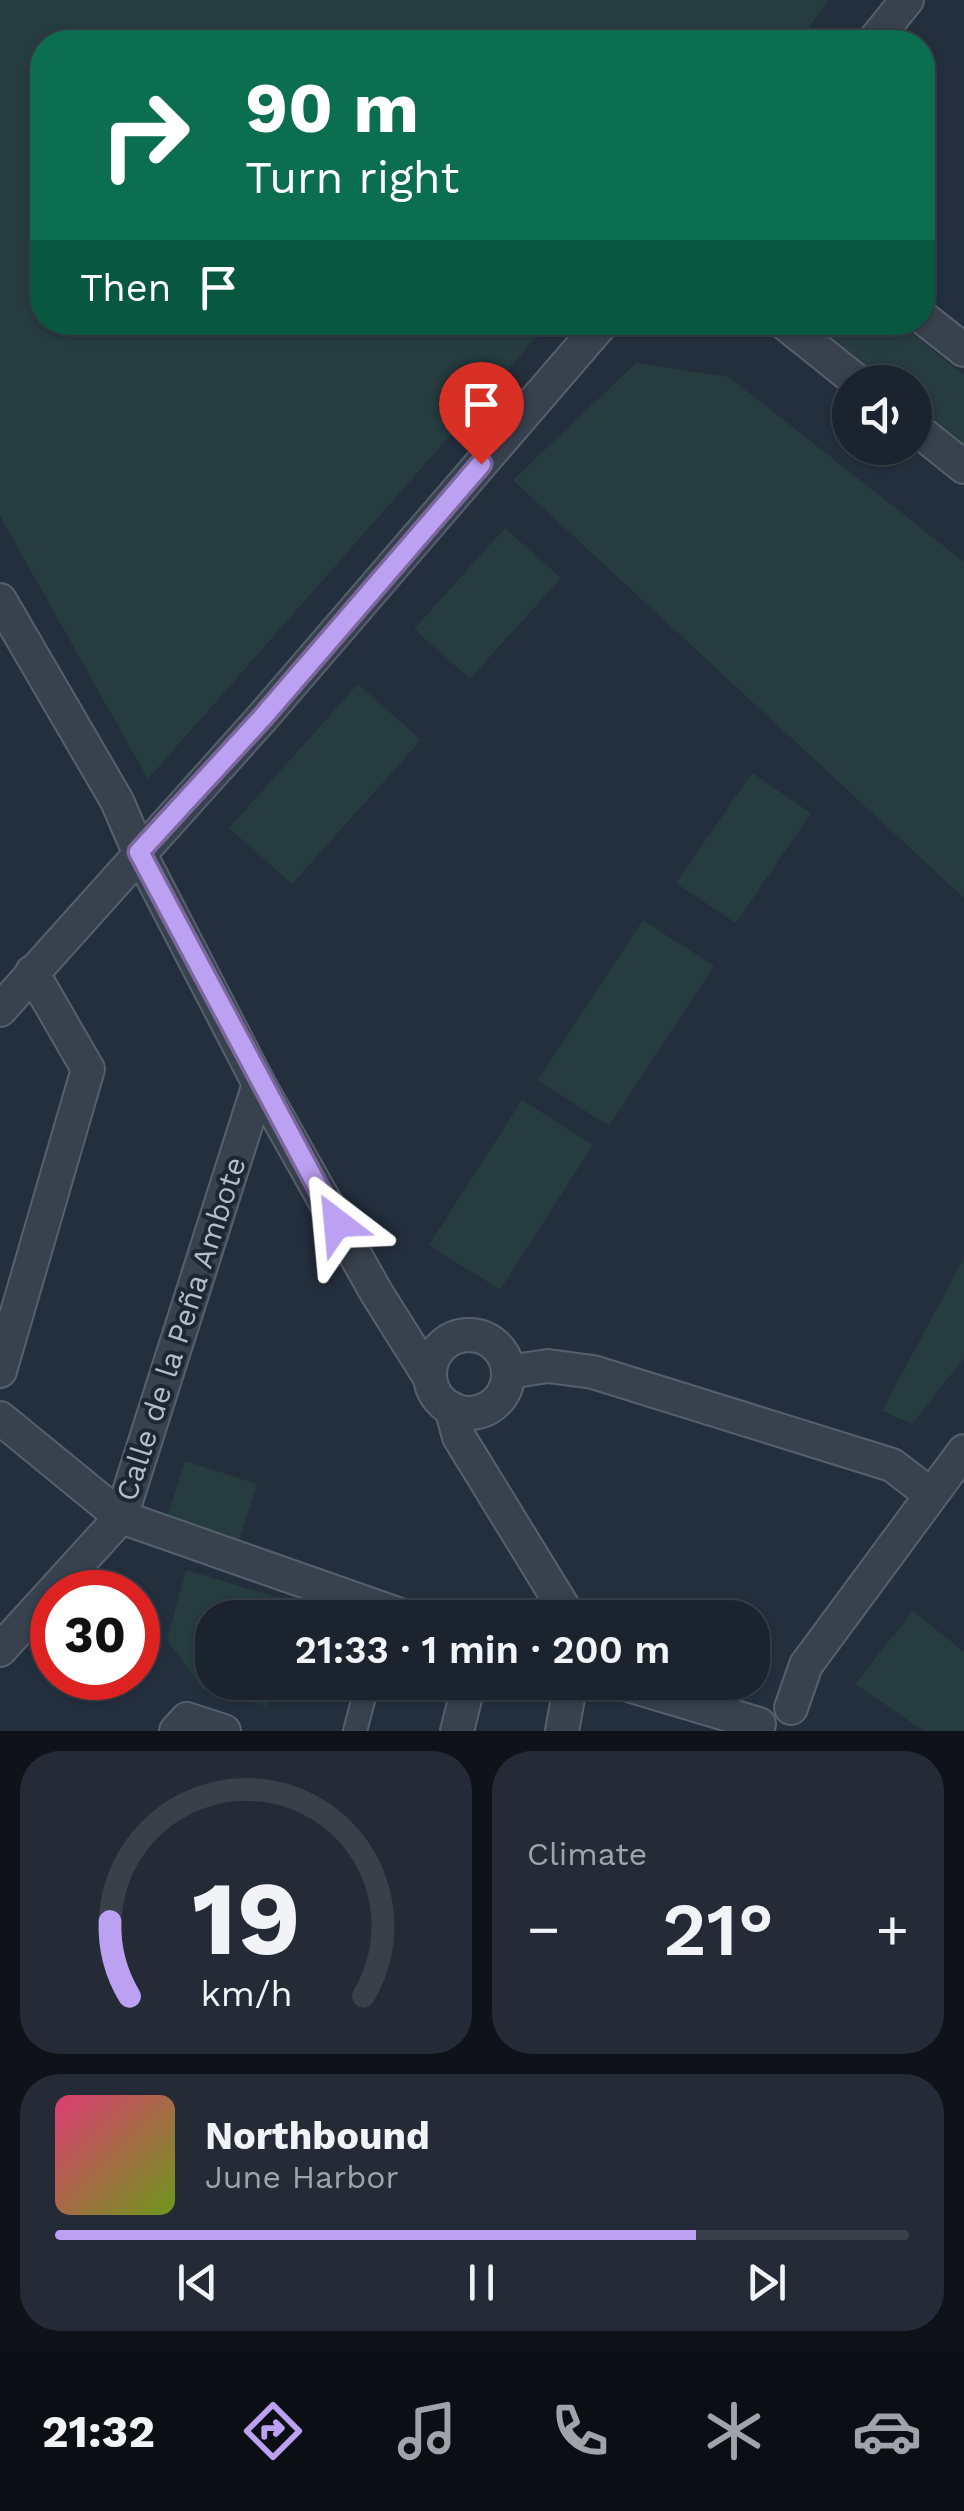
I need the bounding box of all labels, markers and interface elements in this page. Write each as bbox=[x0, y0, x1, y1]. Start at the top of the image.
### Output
text: 90 m bbox=[245, 67, 419, 149]
icon: right bbox=[80, 70, 210, 200]
text: Turn right bbox=[245, 151, 459, 204]
icon: arrive bbox=[191, 260, 246, 315]
text: Then bbox=[80, 266, 171, 310]
pin bbox=[439, 362, 524, 465]
map controls bbox=[832, 365, 932, 465]
button: sound bbox=[832, 365, 932, 465]
icon: arrive bbox=[454, 377, 509, 432]
street label: Calle de la Peña Ambote bbox=[108, 1152, 253, 1505]
position arrow bbox=[285, 1171, 389, 1275]
speed limit sign: 30 bbox=[30, 1570, 160, 1700]
text: 21:33 · 1 min · 200 m bbox=[295, 1628, 670, 1672]
text: Climate bbox=[527, 1835, 647, 1873]
text: 19 bbox=[192, 1857, 300, 1979]
text: 21° bbox=[662, 1885, 774, 1973]
text: − bbox=[527, 1897, 560, 1961]
text: + bbox=[876, 1897, 909, 1961]
text: km/h bbox=[200, 1973, 292, 2015]
text: Northbound bbox=[205, 2114, 430, 2158]
text: June Harbor bbox=[205, 2158, 399, 2196]
icon: previous bbox=[170, 2255, 225, 2310]
icon: pause bbox=[454, 2255, 509, 2310]
icon: next bbox=[739, 2255, 794, 2310]
icon: directions bbox=[238, 2396, 308, 2466]
icon: music bbox=[392, 2396, 462, 2466]
icon: phone bbox=[545, 2396, 615, 2466]
icon: climate bbox=[699, 2396, 769, 2466]
icon: car bbox=[852, 2396, 922, 2466]
text: 21:32 bbox=[42, 2405, 155, 2458]

